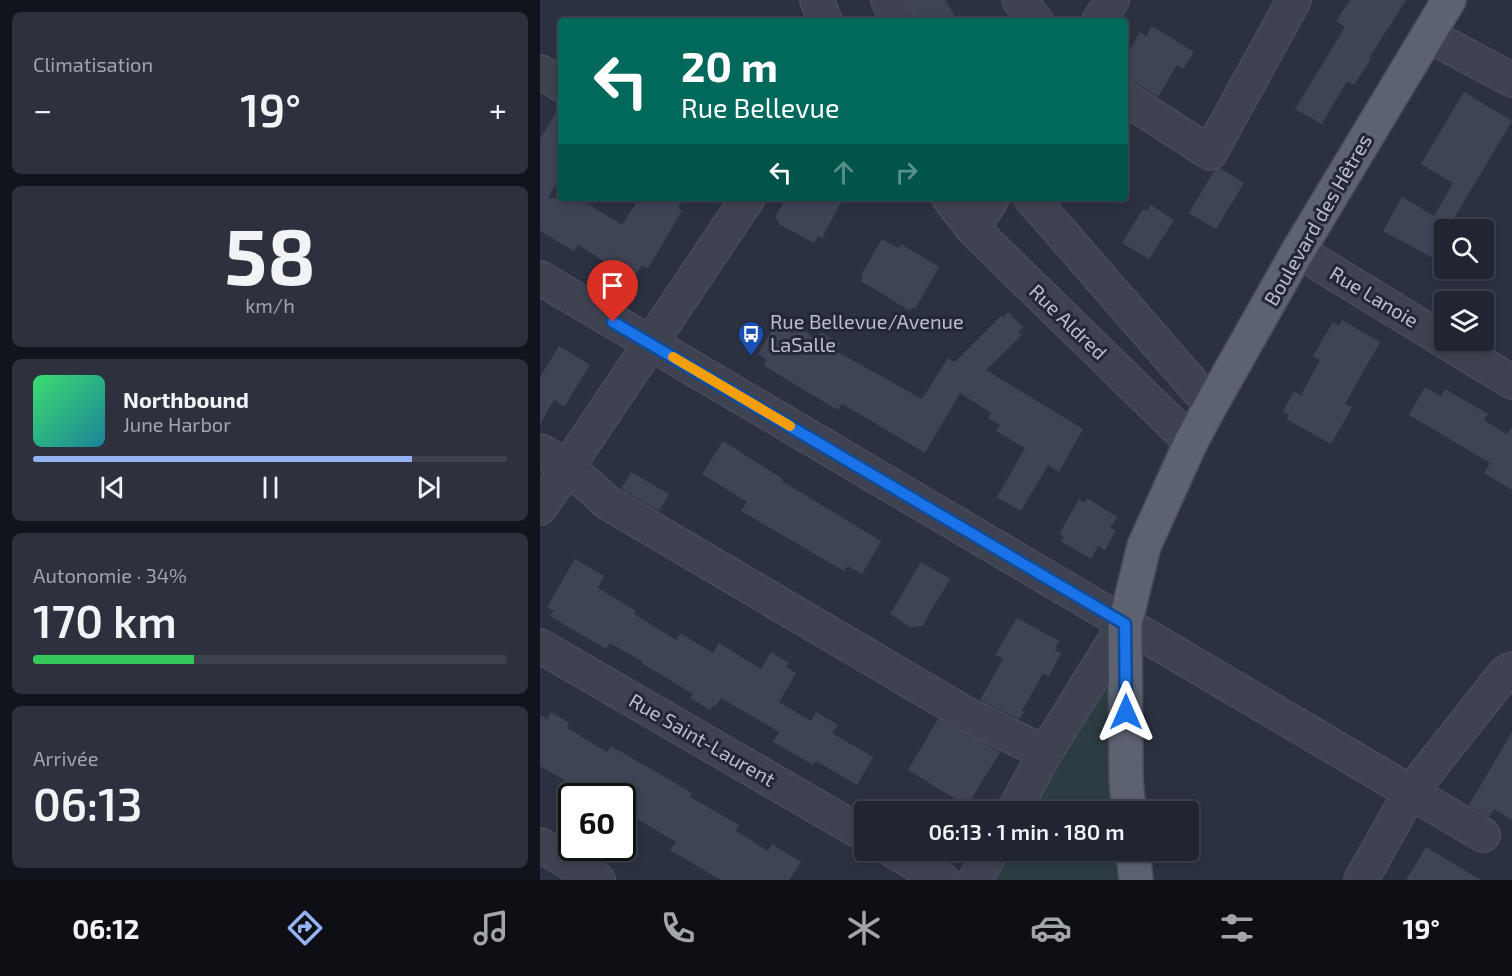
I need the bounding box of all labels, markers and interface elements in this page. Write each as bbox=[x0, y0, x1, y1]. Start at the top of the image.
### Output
text: 20 m bbox=[681, 40, 778, 90]
icon: left bbox=[582, 42, 660, 120]
text: Climatisation bbox=[33, 52, 153, 76]
text: 19° bbox=[240, 82, 301, 136]
text: − bbox=[33, 89, 52, 129]
text: + bbox=[489, 89, 507, 129]
text: Rue Bellevue bbox=[681, 91, 840, 123]
street label: Boulevard des Hêtres bbox=[1258, 129, 1376, 310]
icon: left bbox=[764, 156, 797, 189]
icon: ahead bbox=[827, 156, 860, 189]
icon: right bbox=[890, 156, 923, 189]
text: 58 bbox=[224, 207, 316, 301]
map controls bbox=[1434, 219, 1494, 351]
button: search bbox=[1434, 219, 1494, 279]
pin bbox=[587, 260, 638, 322]
street label: Rue Lanoie bbox=[1326, 260, 1423, 332]
icon: arrive bbox=[596, 269, 629, 302]
street label: Rue Aldred bbox=[1025, 279, 1112, 364]
button: layers bbox=[1434, 291, 1494, 351]
text: km/h bbox=[245, 293, 295, 317]
place label: Rue Bellevue/Avenue LaSalle bbox=[770, 309, 964, 356]
bus stop icon: Rue Bellevue/Avenue LaSalle bbox=[736, 319, 766, 357]
text: Northbound bbox=[123, 386, 249, 412]
text: June Harbor bbox=[123, 412, 231, 436]
icon: previous bbox=[96, 471, 129, 504]
icon: pause bbox=[254, 471, 287, 504]
icon: next bbox=[412, 471, 445, 504]
text: Autonomie · 34% bbox=[33, 563, 187, 587]
text: 170 km bbox=[33, 593, 177, 647]
position arrow bbox=[1094, 680, 1158, 744]
street label: Rue Saint-Laurent bbox=[625, 688, 780, 791]
text: Arrivée bbox=[33, 746, 98, 770]
text: 06:13 bbox=[33, 776, 142, 830]
speed limit sign: 60 bbox=[558, 783, 636, 861]
text: 06:13 · 1 min · 180 m bbox=[928, 818, 1125, 844]
icon: directions bbox=[284, 907, 326, 949]
icon: music bbox=[470, 907, 512, 949]
icon: phone bbox=[657, 907, 699, 949]
icon: climate bbox=[843, 907, 885, 949]
icon: car bbox=[1030, 907, 1072, 949]
icon: filters bbox=[1216, 907, 1258, 949]
text: 06:12 bbox=[72, 912, 140, 944]
text: 19° bbox=[1403, 912, 1440, 944]

